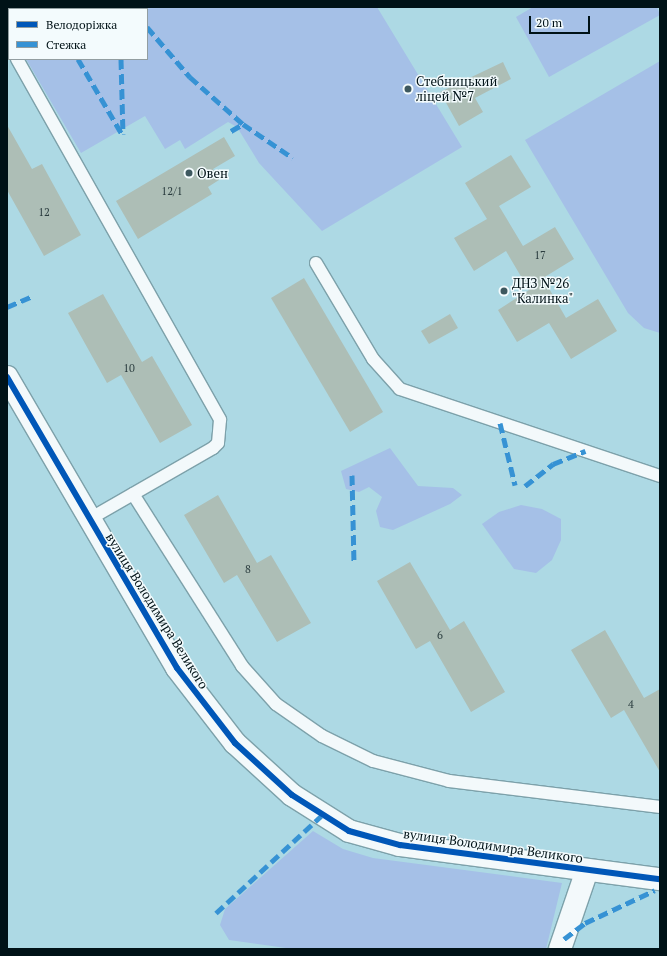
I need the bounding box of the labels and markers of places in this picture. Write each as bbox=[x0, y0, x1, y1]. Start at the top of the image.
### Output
place label: Стебницький ліцей №7 bbox=[416, 74, 497, 105]
marker: Стебницький ліцей №7 bbox=[403, 84, 413, 94]
place label: Овен bbox=[197, 165, 228, 181]
marker: Овен bbox=[184, 168, 194, 178]
place label: ДНЗ №26 "Калинка" bbox=[512, 276, 573, 307]
marker: ДНЗ №26 "Калинка" bbox=[499, 286, 509, 296]

